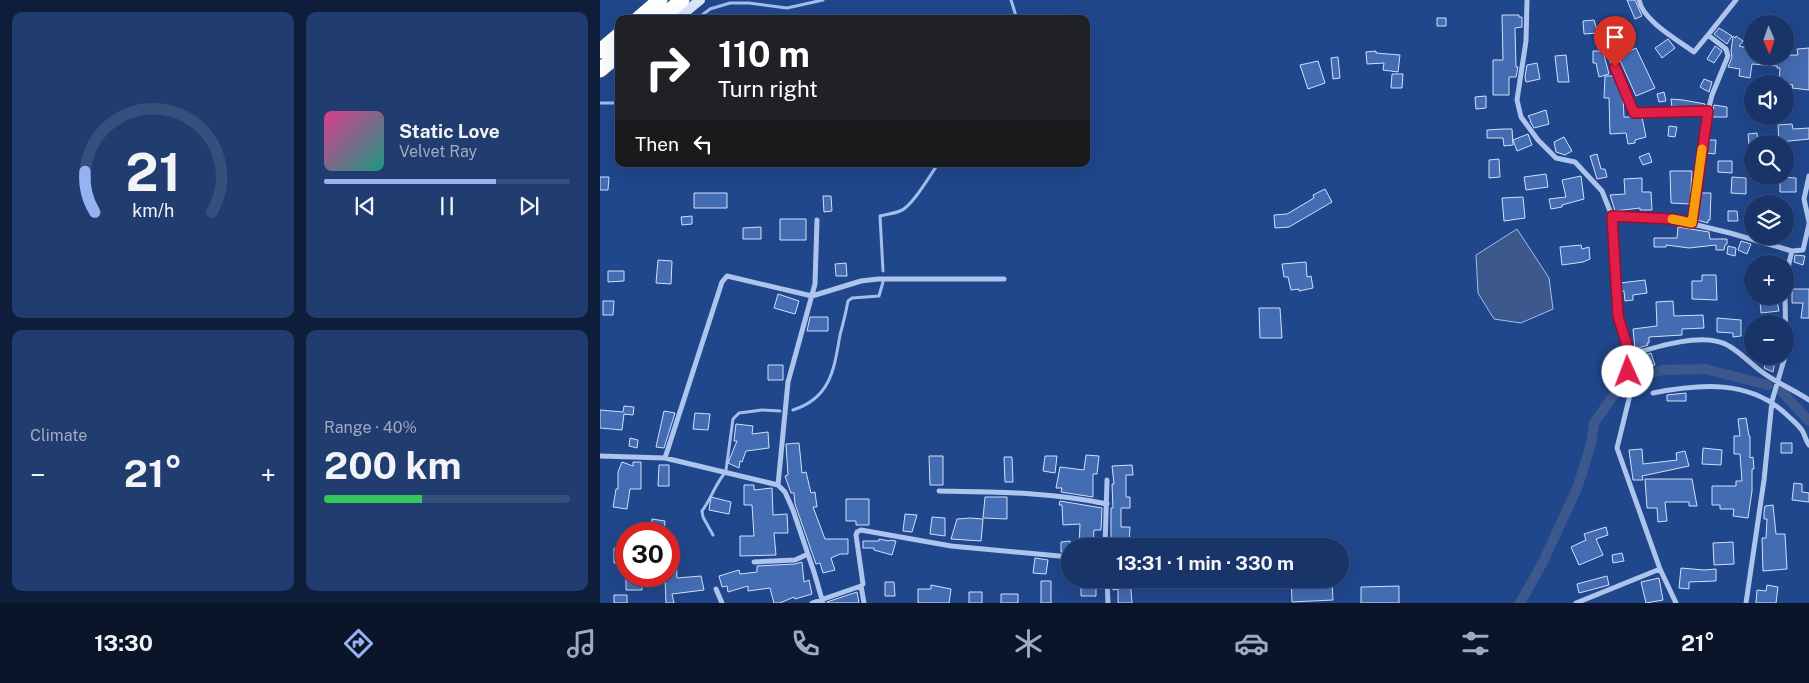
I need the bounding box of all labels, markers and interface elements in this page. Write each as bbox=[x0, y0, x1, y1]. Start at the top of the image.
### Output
north arrow bbox=[1744, 15, 1794, 65]
map controls bbox=[1744, 15, 1794, 365]
pin bbox=[1594, 16, 1636, 67]
icon: arrive bbox=[1601, 23, 1629, 51]
text: 110 m bbox=[718, 34, 810, 75]
icon: right bbox=[635, 35, 700, 100]
button: sound bbox=[1744, 75, 1794, 125]
text: Turn right bbox=[718, 76, 818, 102]
text: Static Love bbox=[399, 120, 500, 142]
icon: left bbox=[689, 130, 717, 158]
text: Then bbox=[635, 133, 679, 155]
button: search bbox=[1744, 135, 1794, 185]
text: 21 bbox=[125, 142, 181, 203]
text: Velvet Ray bbox=[399, 142, 477, 161]
icon: previous bbox=[351, 192, 379, 220]
icon: pause bbox=[433, 192, 461, 220]
icon: next bbox=[515, 192, 543, 220]
button: layers bbox=[1744, 195, 1794, 245]
text: km/h bbox=[132, 200, 174, 221]
button: + bbox=[1744, 255, 1794, 305]
button: − bbox=[1744, 315, 1794, 365]
position arrow bbox=[1601, 345, 1653, 397]
text: Range · 40% bbox=[324, 418, 417, 437]
text: Climate bbox=[30, 426, 87, 445]
text: 200 km bbox=[324, 443, 462, 488]
text: 21° bbox=[124, 451, 182, 496]
text: − bbox=[30, 458, 46, 491]
text: + bbox=[260, 458, 276, 491]
speed limit sign: 30 bbox=[615, 522, 680, 587]
text: 13:31 · 1 min · 330 m bbox=[1116, 552, 1294, 574]
icon: directions bbox=[341, 626, 376, 661]
icon: music bbox=[564, 626, 599, 661]
icon: phone bbox=[788, 626, 823, 661]
icon: climate bbox=[1011, 626, 1046, 661]
icon: car bbox=[1234, 626, 1269, 661]
icon: filters bbox=[1458, 626, 1493, 661]
text: 13:30 bbox=[94, 630, 153, 656]
text: 21° bbox=[1681, 630, 1715, 656]

